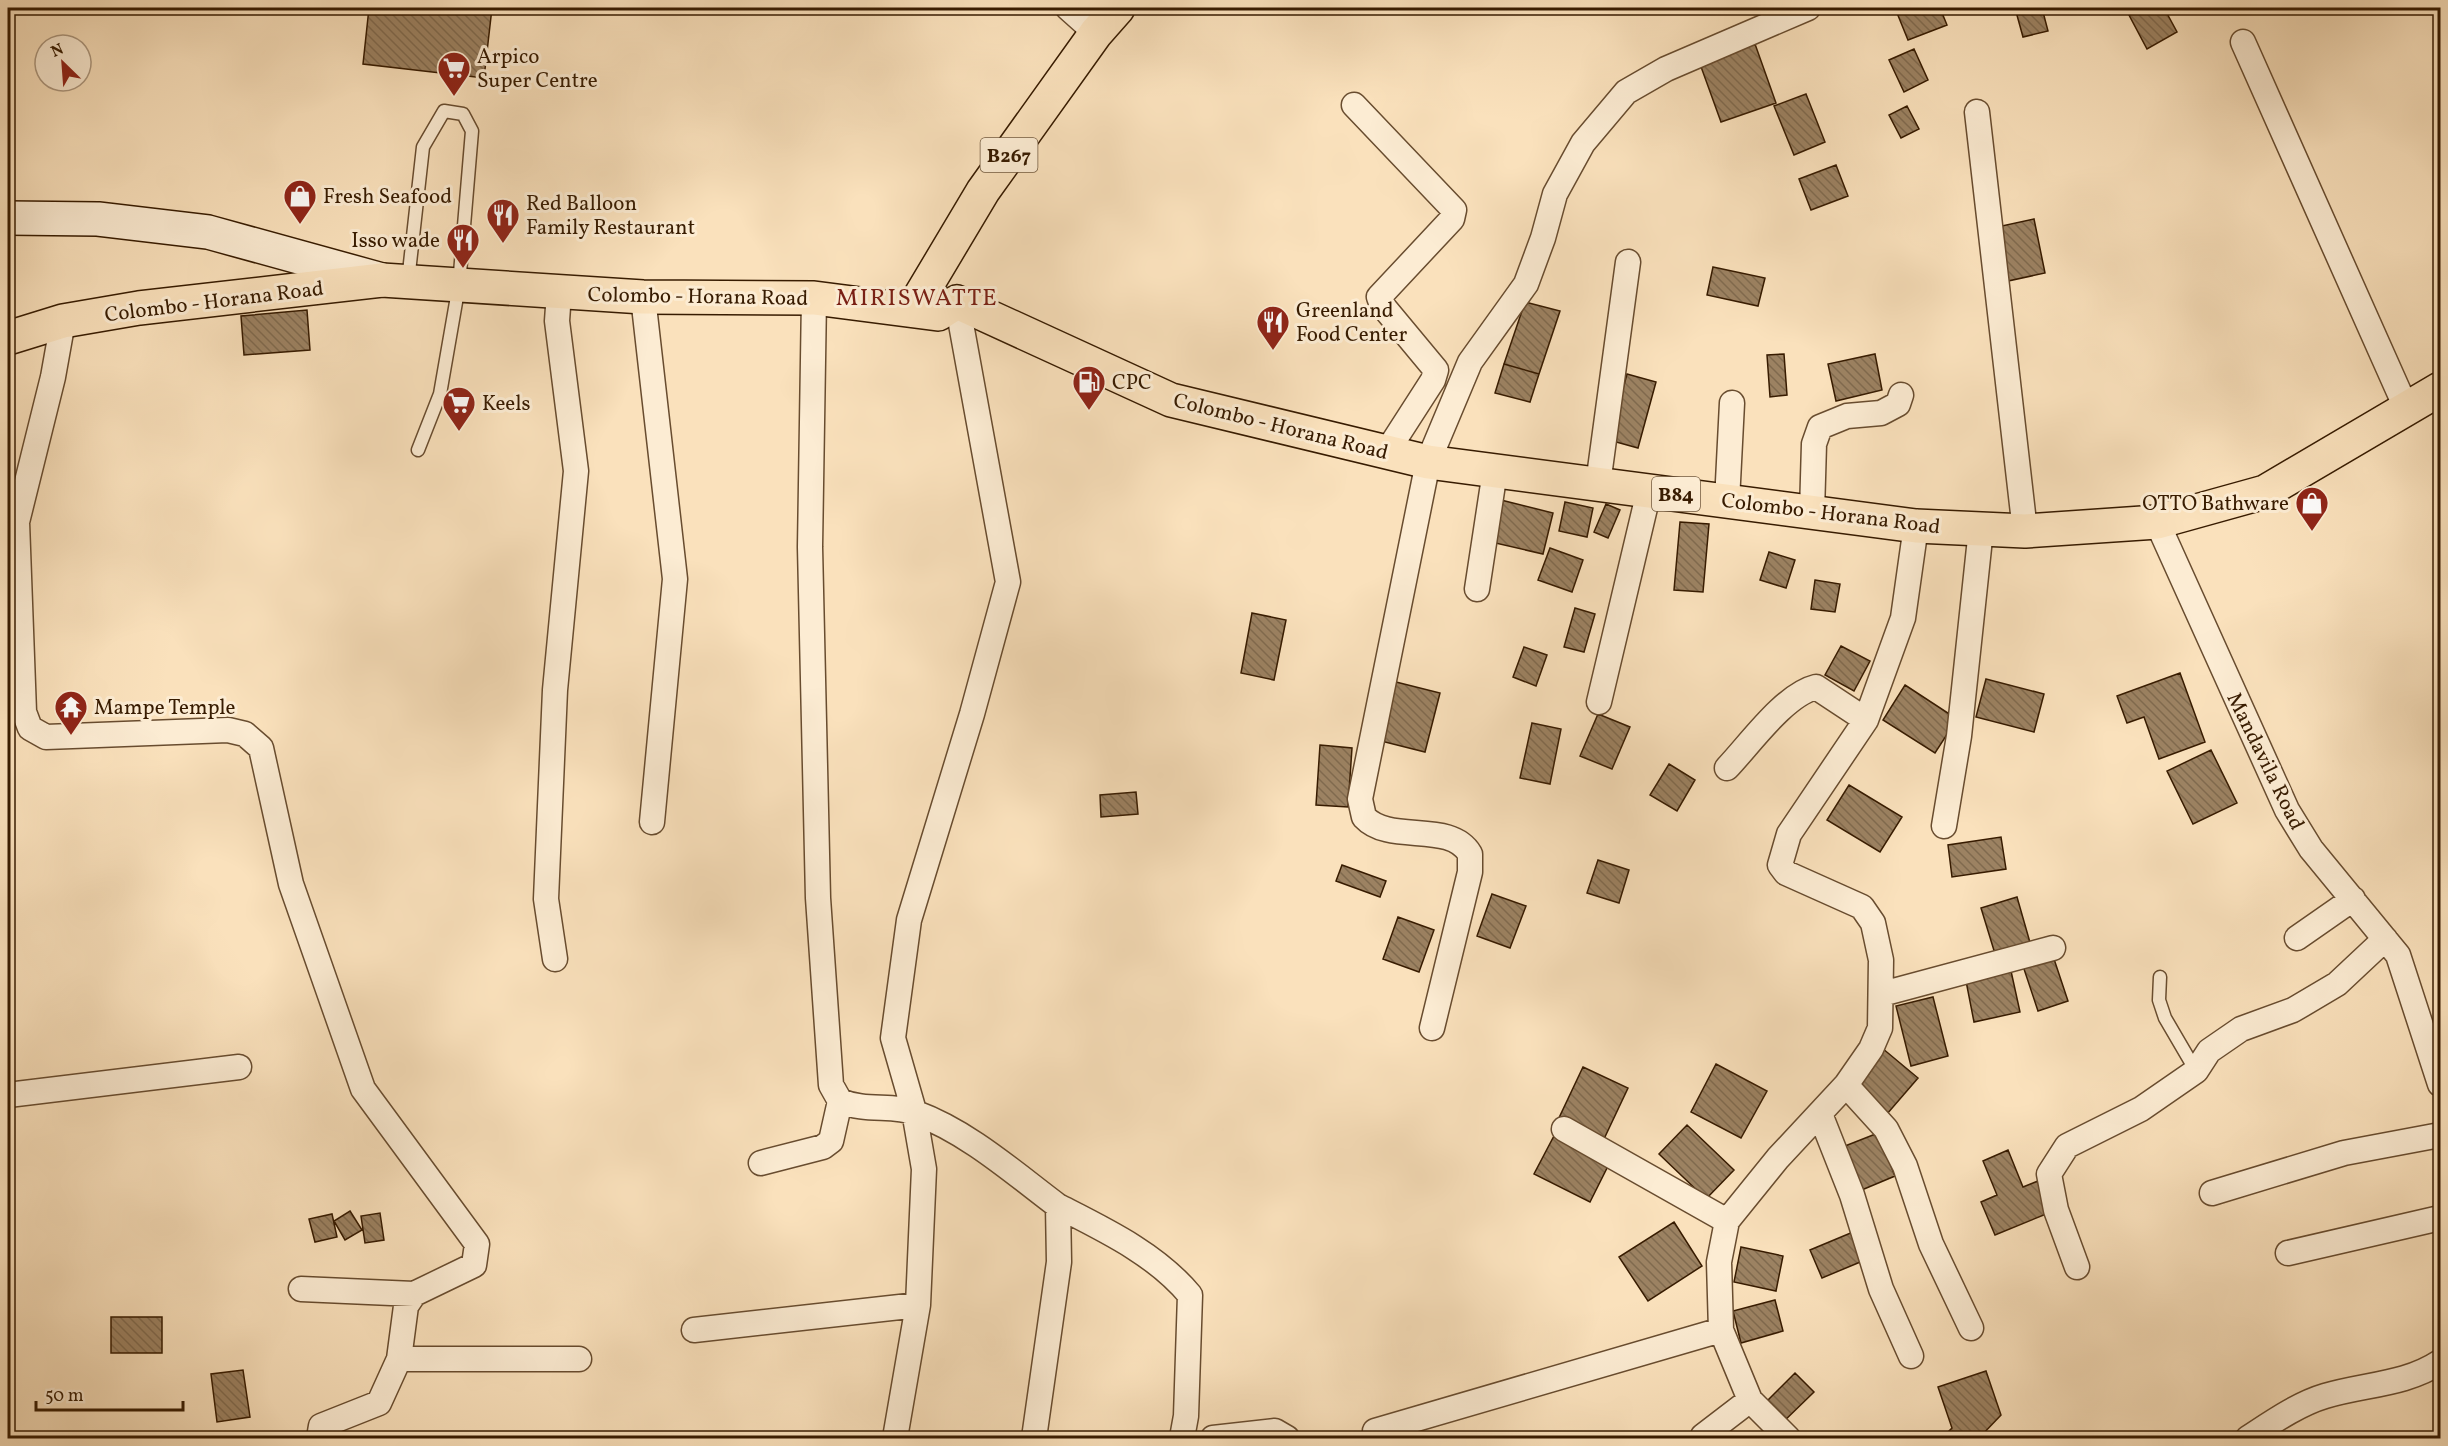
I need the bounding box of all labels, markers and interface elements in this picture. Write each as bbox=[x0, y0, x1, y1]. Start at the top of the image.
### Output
north arrow bbox=[33, 33, 93, 93]
text: N bbox=[48, 39, 68, 64]
place label: Arpico Super Centre bbox=[477, 43, 598, 96]
supermarket icon: Arpico Super Centre bbox=[436, 50, 472, 97]
road number: B267 bbox=[980, 138, 1038, 172]
shop icon: Fresh Seafood bbox=[282, 178, 318, 225]
place label: Fresh Seafood bbox=[323, 183, 452, 212]
place label: Red Balloon Family Restaurant bbox=[526, 190, 695, 243]
restaurant icon: Red Balloon Family Restaurant bbox=[485, 197, 521, 244]
restaurant icon: Isso wade bbox=[445, 222, 481, 269]
place label: Isso wade bbox=[351, 227, 440, 256]
street label: Colombo - Horana Road bbox=[103, 275, 325, 330]
street label: Colombo - Horana Road bbox=[587, 281, 809, 314]
district label: MIRISWATTE bbox=[836, 282, 998, 316]
place label: Greenland Food Center bbox=[1296, 297, 1407, 350]
restaurant icon: Greenland Food Center bbox=[1255, 304, 1291, 351]
fuel station icon: CPC bbox=[1071, 364, 1107, 411]
place label: CPC bbox=[1112, 369, 1152, 398]
supermarket icon: Keels bbox=[441, 385, 477, 432]
street label: Colombo - Horana Road bbox=[1170, 387, 1391, 468]
place label: Keels bbox=[482, 390, 531, 419]
road number: B84 bbox=[1652, 477, 1700, 511]
shop icon: OTTO Bathware bbox=[2294, 485, 2330, 532]
street label: Colombo - Horana Road bbox=[1720, 487, 1942, 542]
place label: OTTO Bathware bbox=[2142, 490, 2289, 519]
street label: Mandavila Road bbox=[2219, 688, 2311, 835]
temple icon: Mampe Temple bbox=[53, 689, 89, 736]
place label: Mampe Temple bbox=[94, 694, 236, 723]
scale bar bbox=[36, 1374, 183, 1412]
text: 50 m bbox=[45, 1384, 84, 1409]

